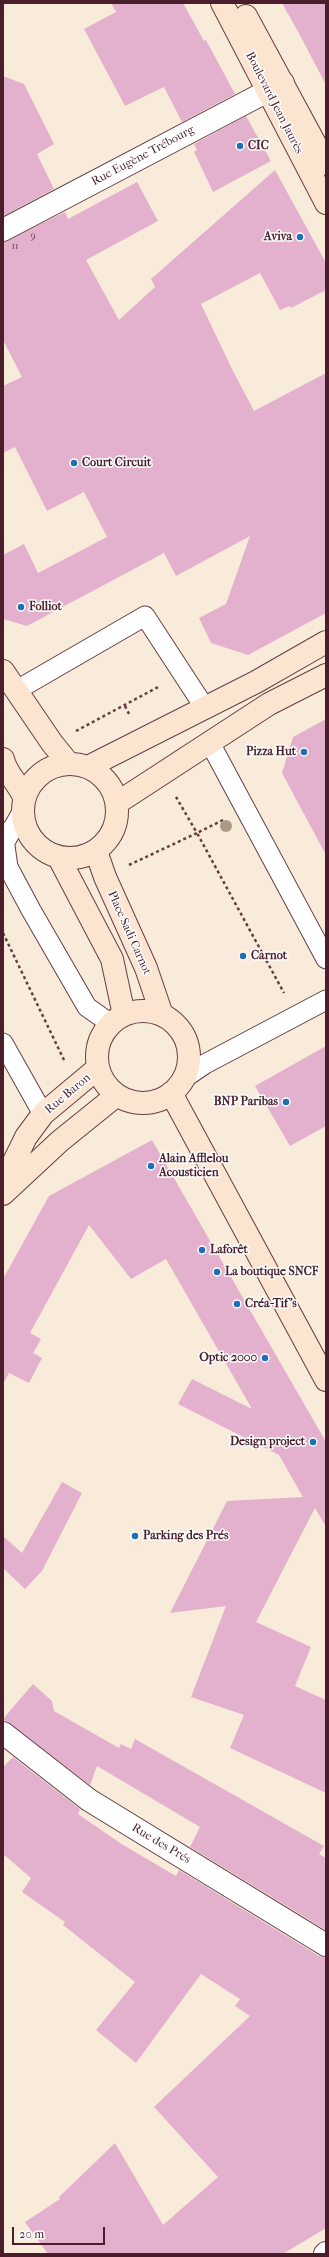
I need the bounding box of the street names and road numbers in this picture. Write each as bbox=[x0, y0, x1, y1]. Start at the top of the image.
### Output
street label: Boulevard Jean Jaurès bbox=[242, 50, 306, 156]
street label: Rue Eugène Trébourg bbox=[89, 123, 197, 189]
street label: Place Sadi Carnot bbox=[104, 889, 154, 977]
street label: Rue Baron bbox=[42, 1071, 94, 1117]
street label: Rue des Prés bbox=[129, 1821, 193, 1867]

